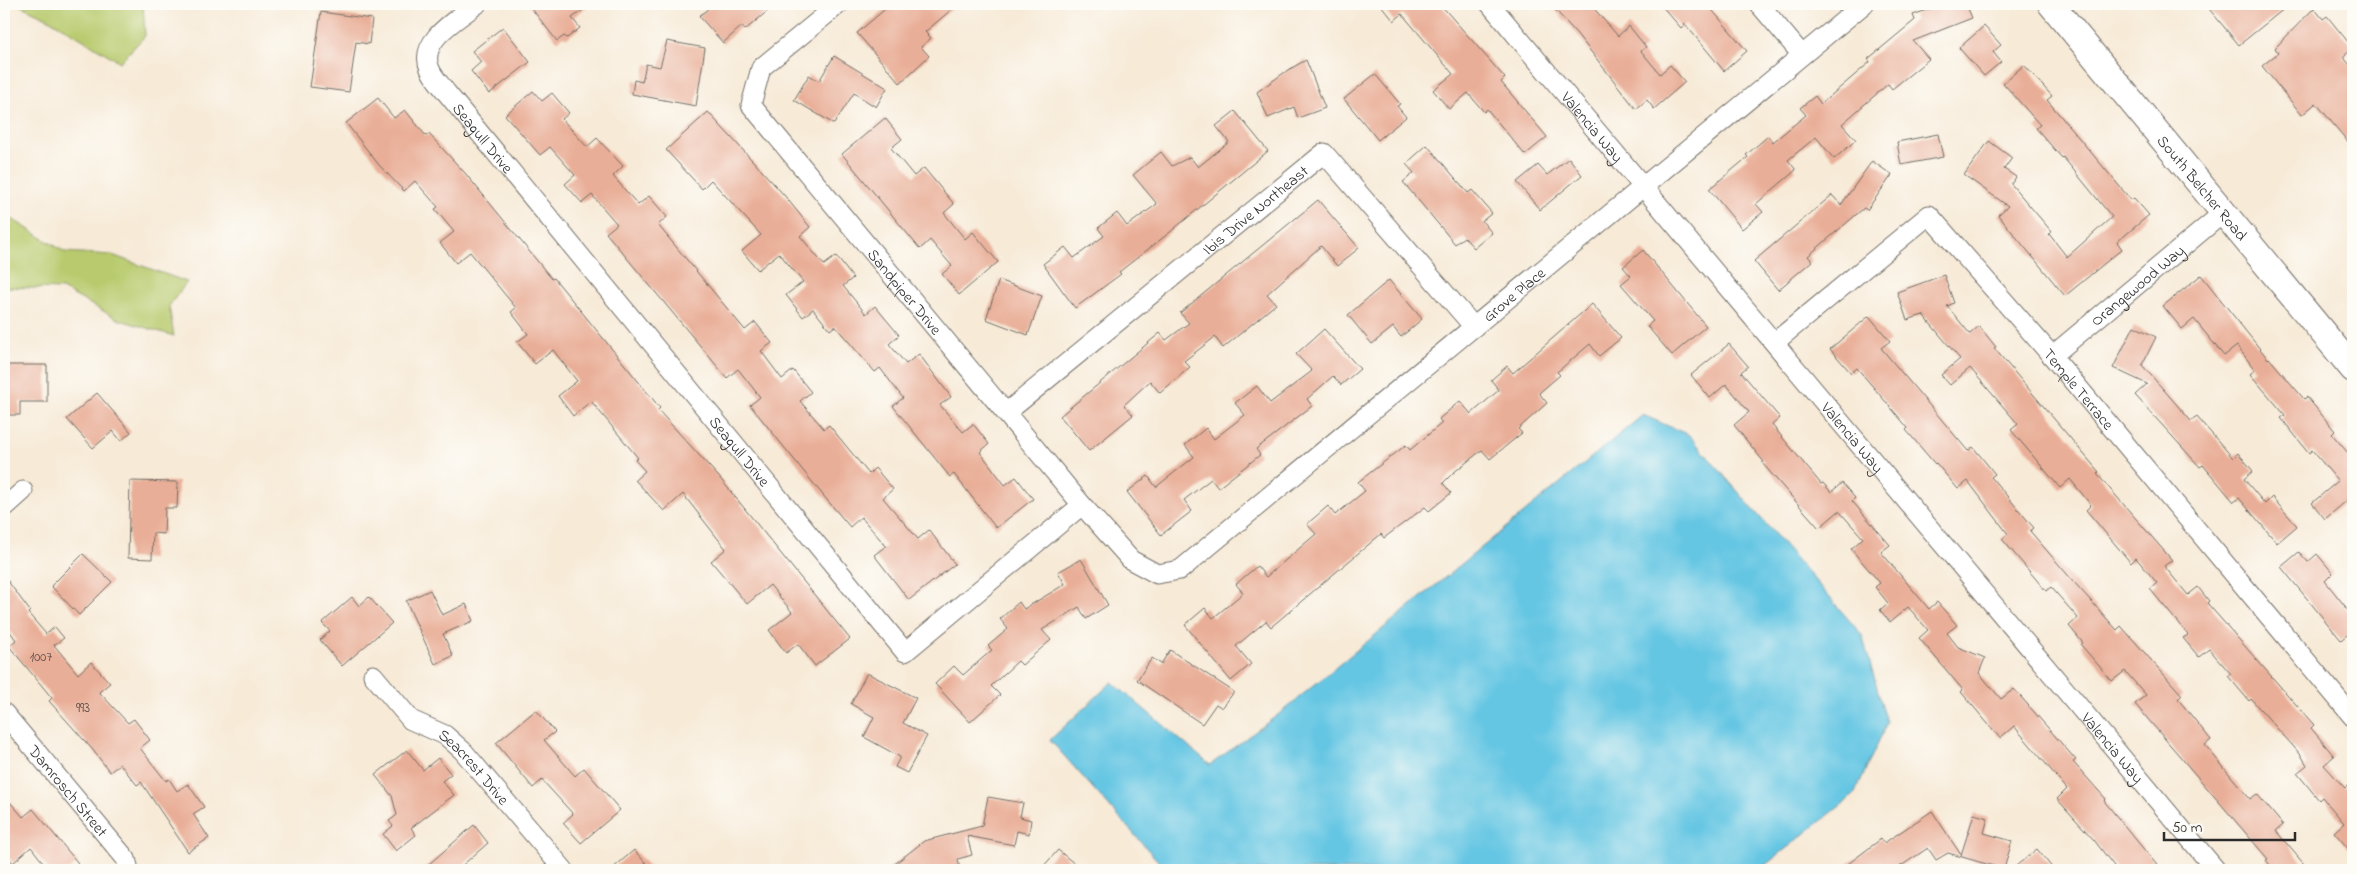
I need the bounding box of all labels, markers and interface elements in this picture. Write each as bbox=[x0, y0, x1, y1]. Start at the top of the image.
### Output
street label: Valencia Way bbox=[1554, 86, 1628, 169]
street label: Seagull Drive bbox=[446, 98, 519, 180]
street label: South Belcher Road bbox=[2150, 130, 2252, 247]
street label: Ibis Drive Northeast bbox=[1198, 160, 1315, 262]
street label: Orangewood Way bbox=[2086, 240, 2191, 333]
street label: Sandpiper Drive bbox=[861, 244, 947, 342]
street label: Grove Place bbox=[1478, 262, 1552, 329]
street label: Temple Terrace bbox=[2036, 344, 2119, 437]
street label: Valencia Way bbox=[1814, 397, 1889, 479]
street label: Seagull Drive bbox=[702, 412, 775, 493]
house number: 1007 bbox=[30, 647, 52, 668]
house number: 993 bbox=[76, 698, 90, 719]
street label: Valencia Way bbox=[2074, 707, 2149, 790]
street label: Seacrest Drive bbox=[435, 724, 515, 812]
street label: Damrosch Street bbox=[21, 740, 113, 843]
scale bar bbox=[2164, 809, 2296, 841]
text: 50 m bbox=[2172, 817, 2203, 839]

